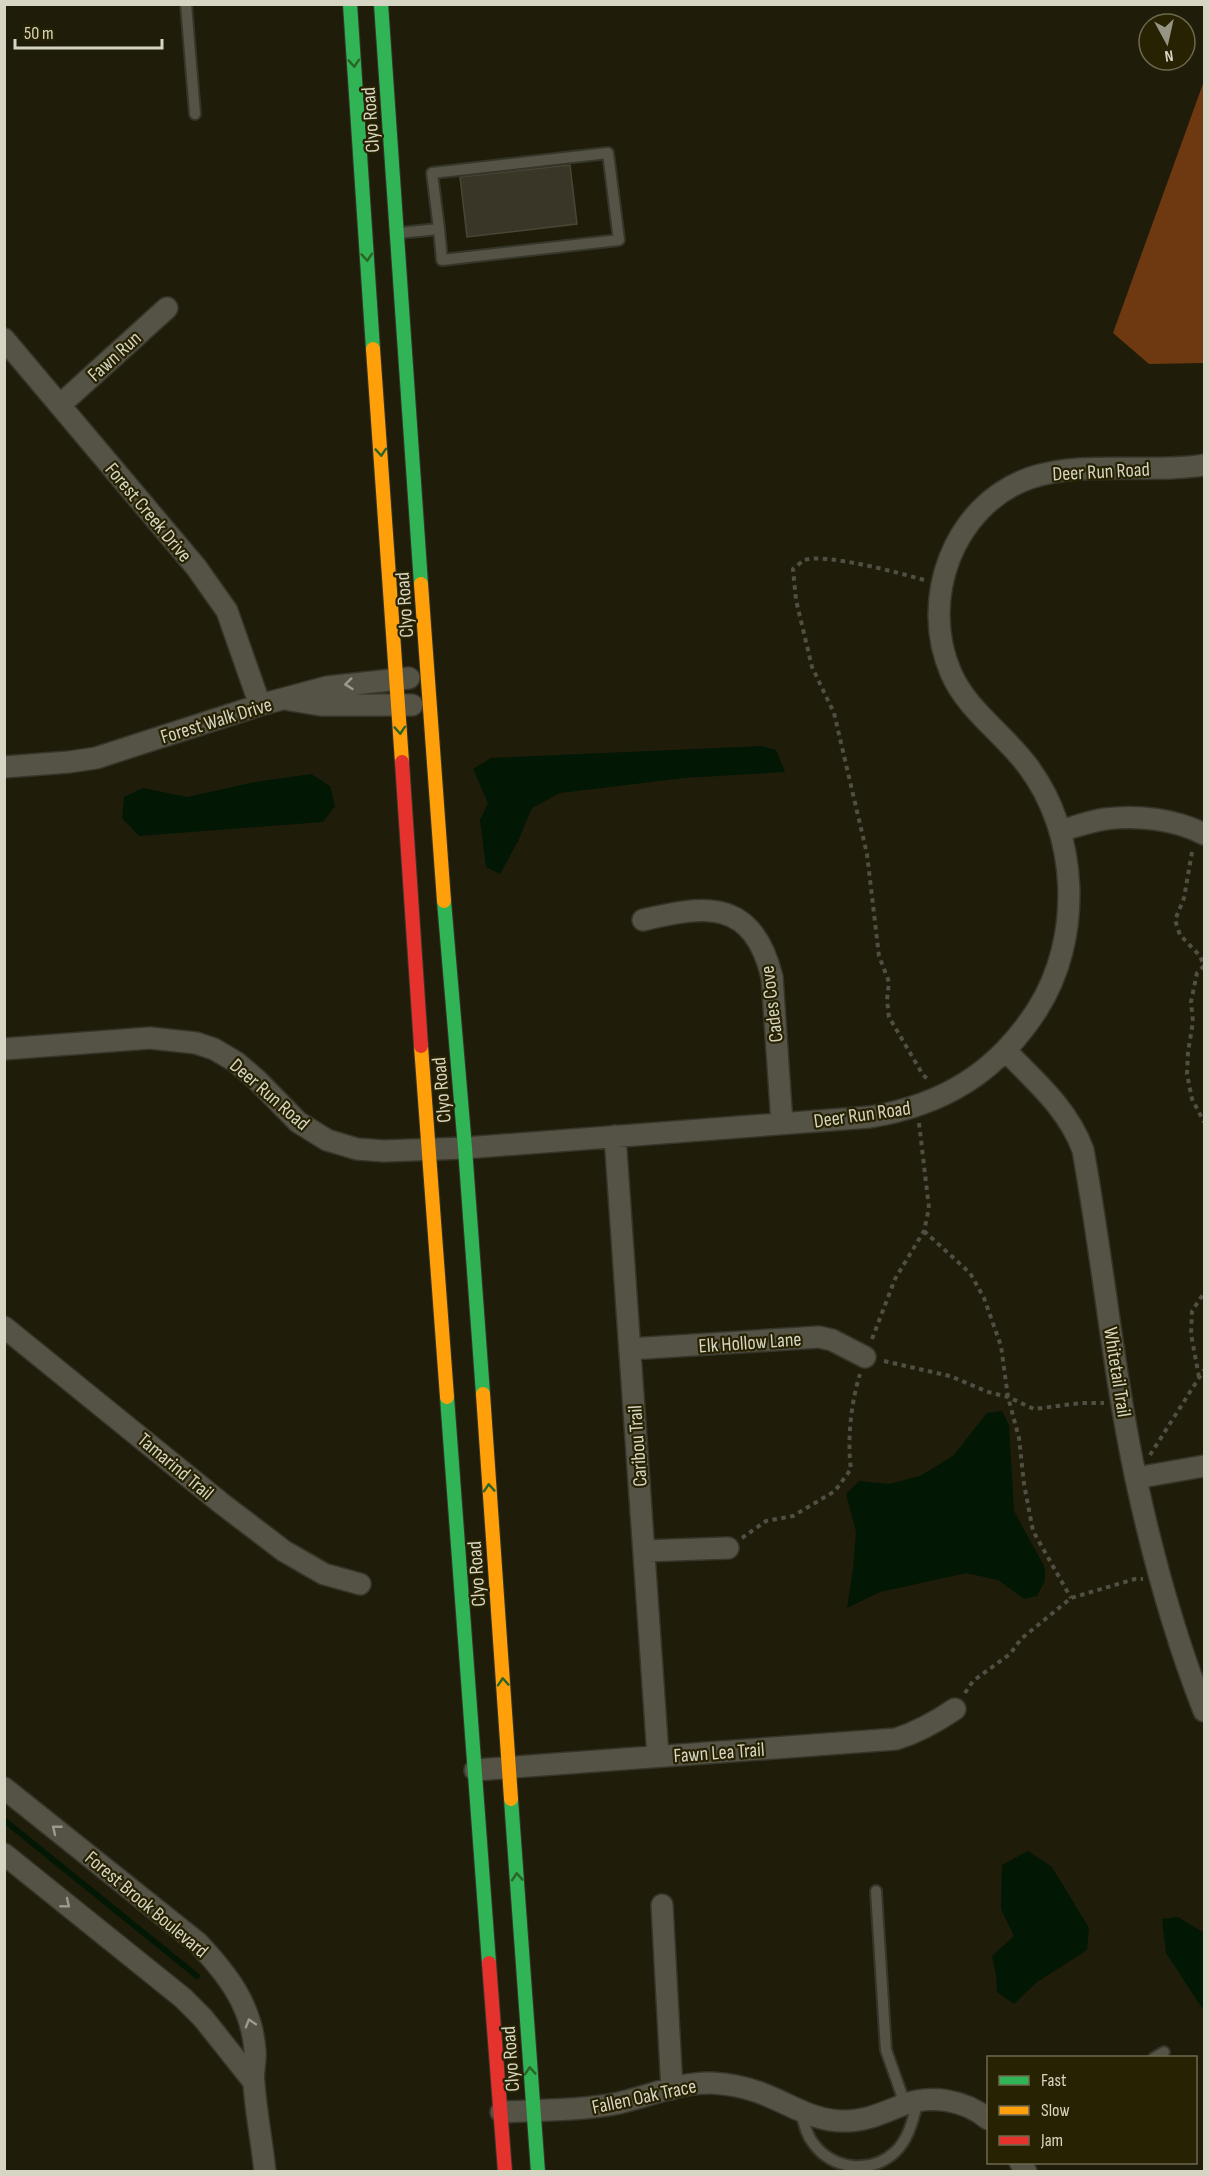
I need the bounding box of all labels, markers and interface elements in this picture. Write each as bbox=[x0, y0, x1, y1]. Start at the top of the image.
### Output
scale bar bbox=[15, 12, 162, 50]
north arrow bbox=[1137, 12, 1197, 72]
text: 50 m bbox=[24, 23, 54, 44]
text: N bbox=[1163, 45, 1174, 65]
one-way arrow bbox=[347, 58, 360, 67]
street label: Clyo Road bbox=[357, 86, 385, 154]
one-way arrow bbox=[361, 253, 374, 262]
street label: Fawn Run bbox=[83, 326, 146, 387]
one-way arrow bbox=[374, 447, 387, 456]
street label: Deer Run Road bbox=[1052, 457, 1150, 487]
street label: Forest Creek Drive bbox=[100, 458, 197, 567]
street label: Clyo Road bbox=[391, 571, 419, 639]
one-way arrow bbox=[344, 677, 354, 690]
street label: Forest Walk Drive bbox=[158, 693, 275, 749]
one-way arrow bbox=[393, 726, 406, 735]
street label: Cades Cove bbox=[755, 964, 789, 1044]
street label: Deer Run Road bbox=[225, 1054, 314, 1136]
street label: Clyo Road bbox=[427, 1056, 457, 1124]
street label: Deer Run Road bbox=[812, 1096, 912, 1134]
street label: Whitetail Trail bbox=[1098, 1325, 1136, 1419]
street label: Elk Hollow Lane bbox=[698, 1327, 802, 1359]
street label: Caribou Trail bbox=[623, 1404, 653, 1488]
street label: Tamarind Trail bbox=[132, 1428, 218, 1505]
one-way arrow bbox=[483, 1483, 496, 1492]
street label: Clyo Road bbox=[463, 1540, 491, 1608]
one-way arrow bbox=[497, 1678, 510, 1687]
street label: Fawn Lea Trail bbox=[673, 1738, 765, 1768]
one-way arrow bbox=[52, 1825, 63, 1836]
street label: Forest Brook Boulevard bbox=[80, 1846, 213, 1963]
one-way arrow bbox=[510, 1872, 523, 1881]
one-way arrow bbox=[60, 1896, 71, 1907]
one-way arrow bbox=[245, 2018, 257, 2029]
street label: Clyo Road bbox=[497, 2025, 525, 2093]
legend bbox=[987, 2056, 1197, 2164]
one-way arrow bbox=[524, 2067, 537, 2076]
text: Fast bbox=[1041, 2070, 1067, 2091]
street label: Fallen Oak Trace bbox=[590, 2074, 699, 2120]
text: Slow bbox=[1041, 2100, 1070, 2121]
text: Jam bbox=[1040, 2130, 1063, 2151]

